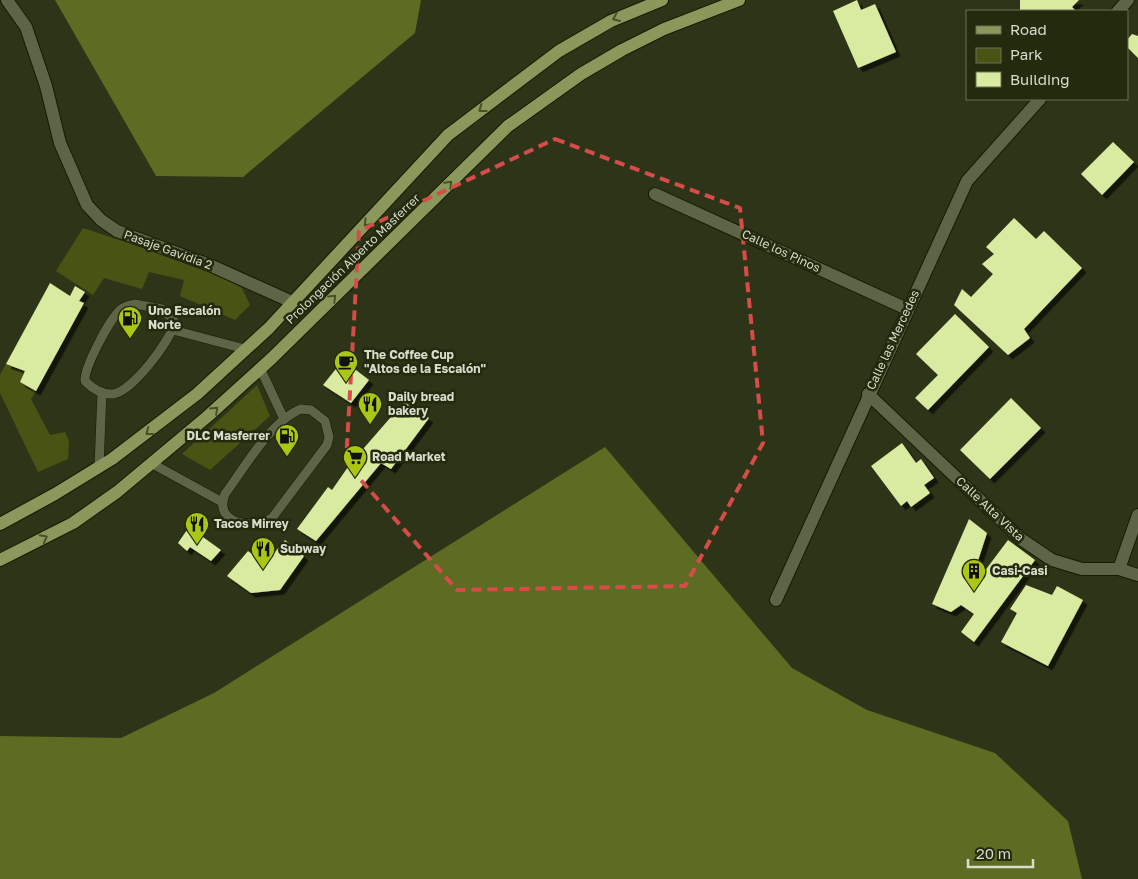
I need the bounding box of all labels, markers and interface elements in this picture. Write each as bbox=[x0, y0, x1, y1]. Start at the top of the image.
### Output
legend bbox=[966, 10, 1128, 100]
one-way arrow bbox=[612, 12, 621, 23]
text: Road bbox=[1010, 20, 1047, 38]
text: Park bbox=[1010, 45, 1043, 63]
text: Building bbox=[1010, 70, 1070, 88]
one-way arrow bbox=[478, 103, 488, 112]
one-way arrow bbox=[443, 181, 452, 190]
street label: Prolongación Alberto Masferrer bbox=[282, 190, 423, 327]
one-way arrow bbox=[364, 217, 373, 226]
street label: Calle los Pinos bbox=[740, 226, 823, 275]
street label: Pasaje Gavidia 2 bbox=[122, 227, 215, 273]
street label: Calle las Mercedes bbox=[863, 287, 922, 392]
one-way arrow bbox=[327, 295, 336, 304]
place label: Uno Escalón Norte bbox=[148, 303, 221, 332]
fuel station icon: Uno Escalón Norte bbox=[117, 305, 143, 339]
place label: The Coffee Cup "Altos de la Escalón" bbox=[364, 347, 486, 376]
cafe icon: The Coffee Cup "Altos de la Escalón" bbox=[333, 349, 359, 383]
place label: Daily bread bakery bbox=[388, 389, 454, 418]
restaurant icon: Daily bread bakery bbox=[357, 391, 383, 425]
one-way arrow bbox=[209, 407, 218, 416]
fuel station icon: DLC Masferrer bbox=[274, 423, 300, 457]
one-way arrow bbox=[146, 427, 155, 435]
place label: DLC Masferrer bbox=[186, 428, 270, 443]
supermarket icon: Road Market bbox=[342, 444, 368, 478]
place label: Road Market bbox=[372, 449, 446, 464]
street label: Calle Alta Vista bbox=[953, 473, 1028, 544]
restaurant icon: Tacos Mirrey bbox=[184, 511, 210, 545]
place label: Tacos Mirrey bbox=[214, 516, 290, 531]
one-way arrow bbox=[38, 534, 47, 544]
restaurant icon: Subway bbox=[250, 536, 276, 570]
place label: Subway bbox=[280, 541, 327, 556]
building icon: Casi-Casi bbox=[961, 558, 987, 592]
place label: Casi-Casi bbox=[992, 563, 1048, 578]
scale bar bbox=[968, 836, 1033, 868]
text: 20 m bbox=[976, 844, 1011, 862]

